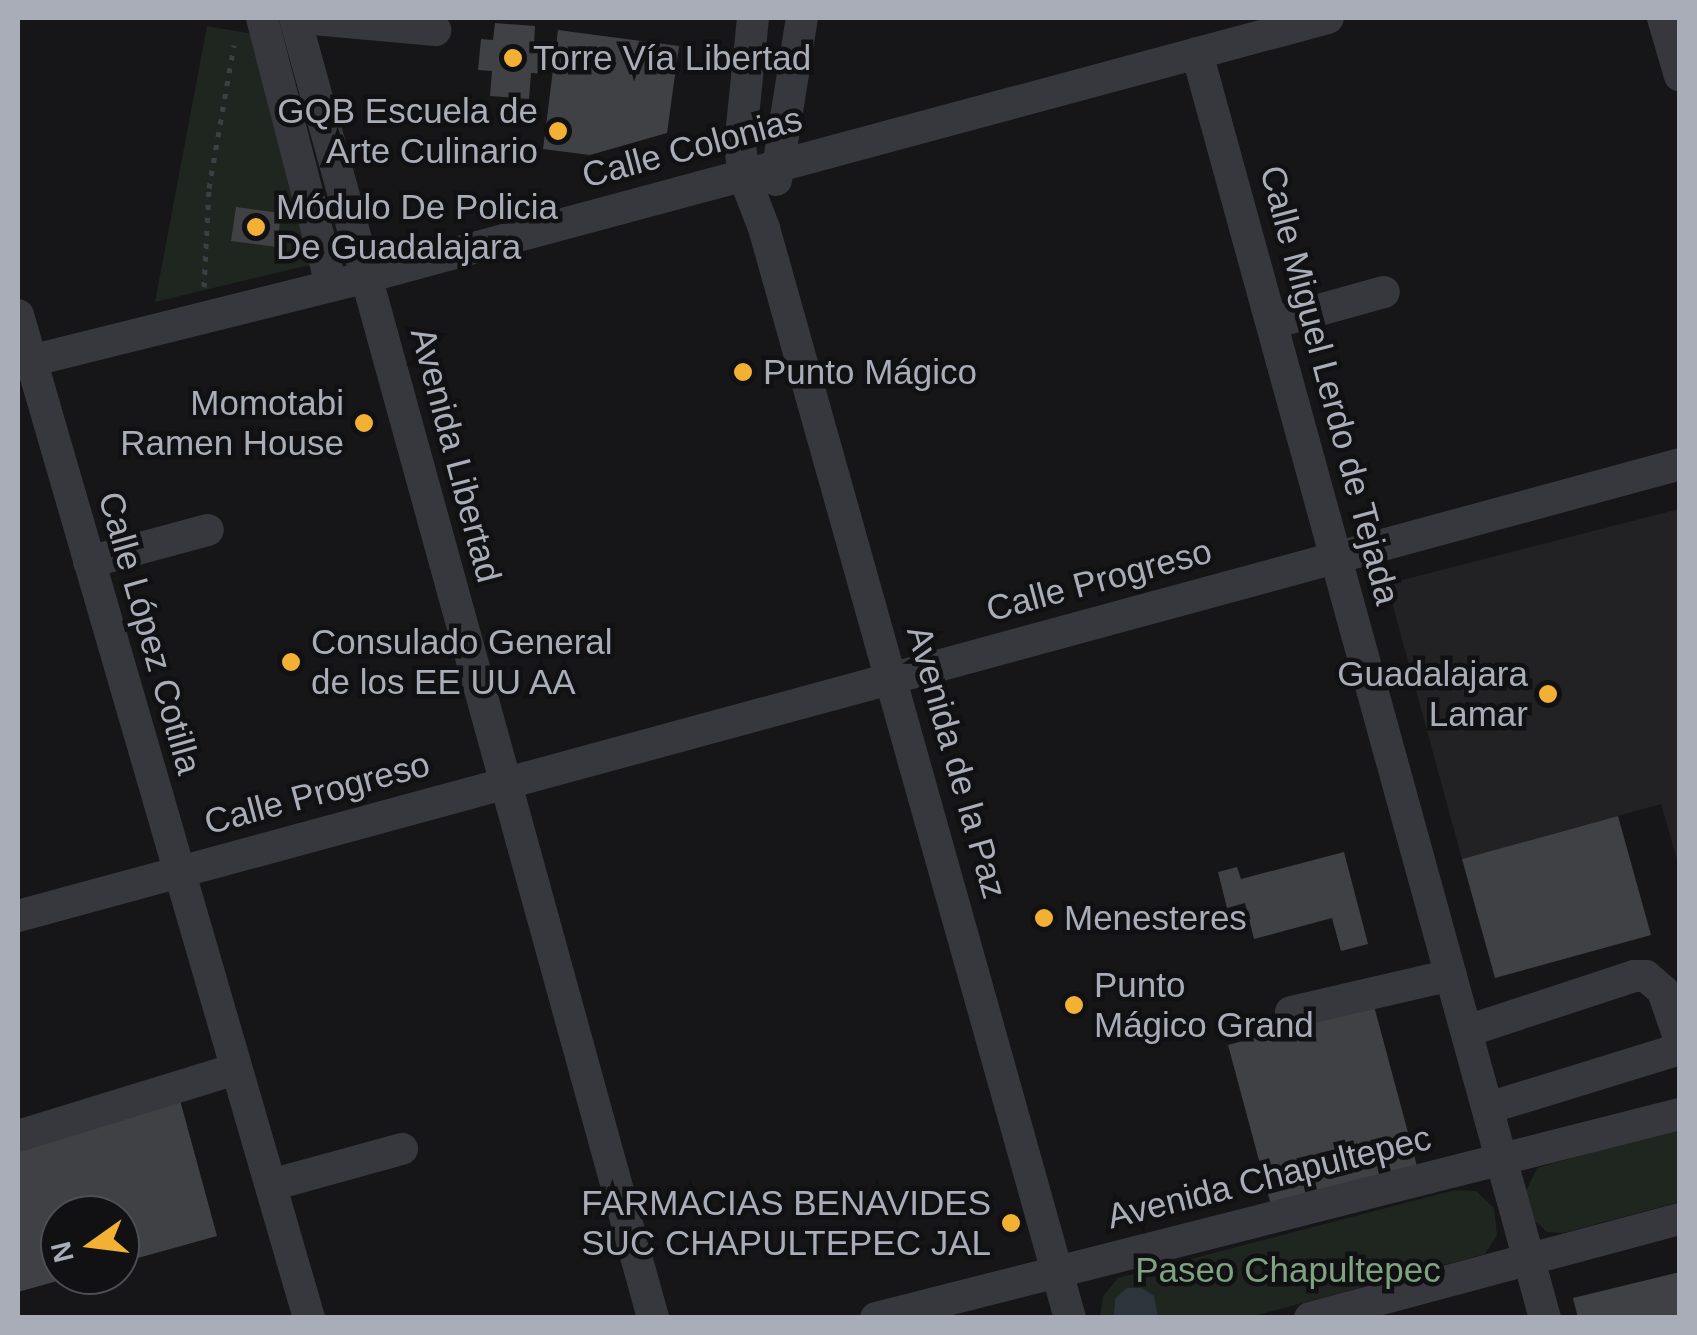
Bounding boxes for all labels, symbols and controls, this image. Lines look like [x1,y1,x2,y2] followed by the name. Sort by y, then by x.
[533,37,811,79] place label: Torre Vía Libertad
[502,47,524,69] marker: Torre Vía Libertad
[277,90,538,172] place label: GQB Escuela de Arte Culinario
[578,98,806,196] street label: Calle Colonias
[547,120,569,142] marker: GQB Escuela de Arte Culinario
[1251,161,1409,609] street label: Calle Miguel Lerdo de Tejada
[276,186,558,268] place label: Módulo De Policia De Guadalajara
[245,216,267,238] marker: Módulo De Policia De Guadalajara
[402,323,510,587] street label: Avenida Libertad
[763,351,977,393] place label: Punto Mágico
[732,361,754,383] marker: Punto Mágico
[120,382,344,464] place label: Momotabi Ramen House
[353,412,375,434] marker: Momotabi Ramen House
[90,487,210,779] street label: Calle López Cotilla
[982,530,1216,630] street label: Calle Progreso
[311,621,613,703] place label: Consulado General de los EE UU AA
[898,621,1016,903] street label: Avenida de la Paz
[280,651,302,673] marker: Consulado General de los EE UU AA
[1337,653,1528,735] place label: Guadalajara Lamar
[1537,683,1559,705] marker: Guadalajara Lamar
[200,743,434,843] street label: Calle Progreso
[1064,897,1247,939] place label: Menesteres
[1033,907,1055,929] marker: Menesteres
[1094,964,1314,1046] place label: Punto Mágico Grand
[1063,994,1085,1016] marker: Punto Mágico Grand
[1103,1116,1435,1238] street label: Avenida Chapultepec
[581,1182,991,1264] place label: FARMACIAS BENAVIDES SUC CHAPULTEPEC JAL
[40,1195,140,1295] north arrow
[1000,1212,1022,1234] marker: FARMACIAS BENAVIDES SUC CHAPULTEPEC JAL
[45,1238,80,1265] text: N
[1135,1249,1441,1291] park label: Paseo Chapultepec

